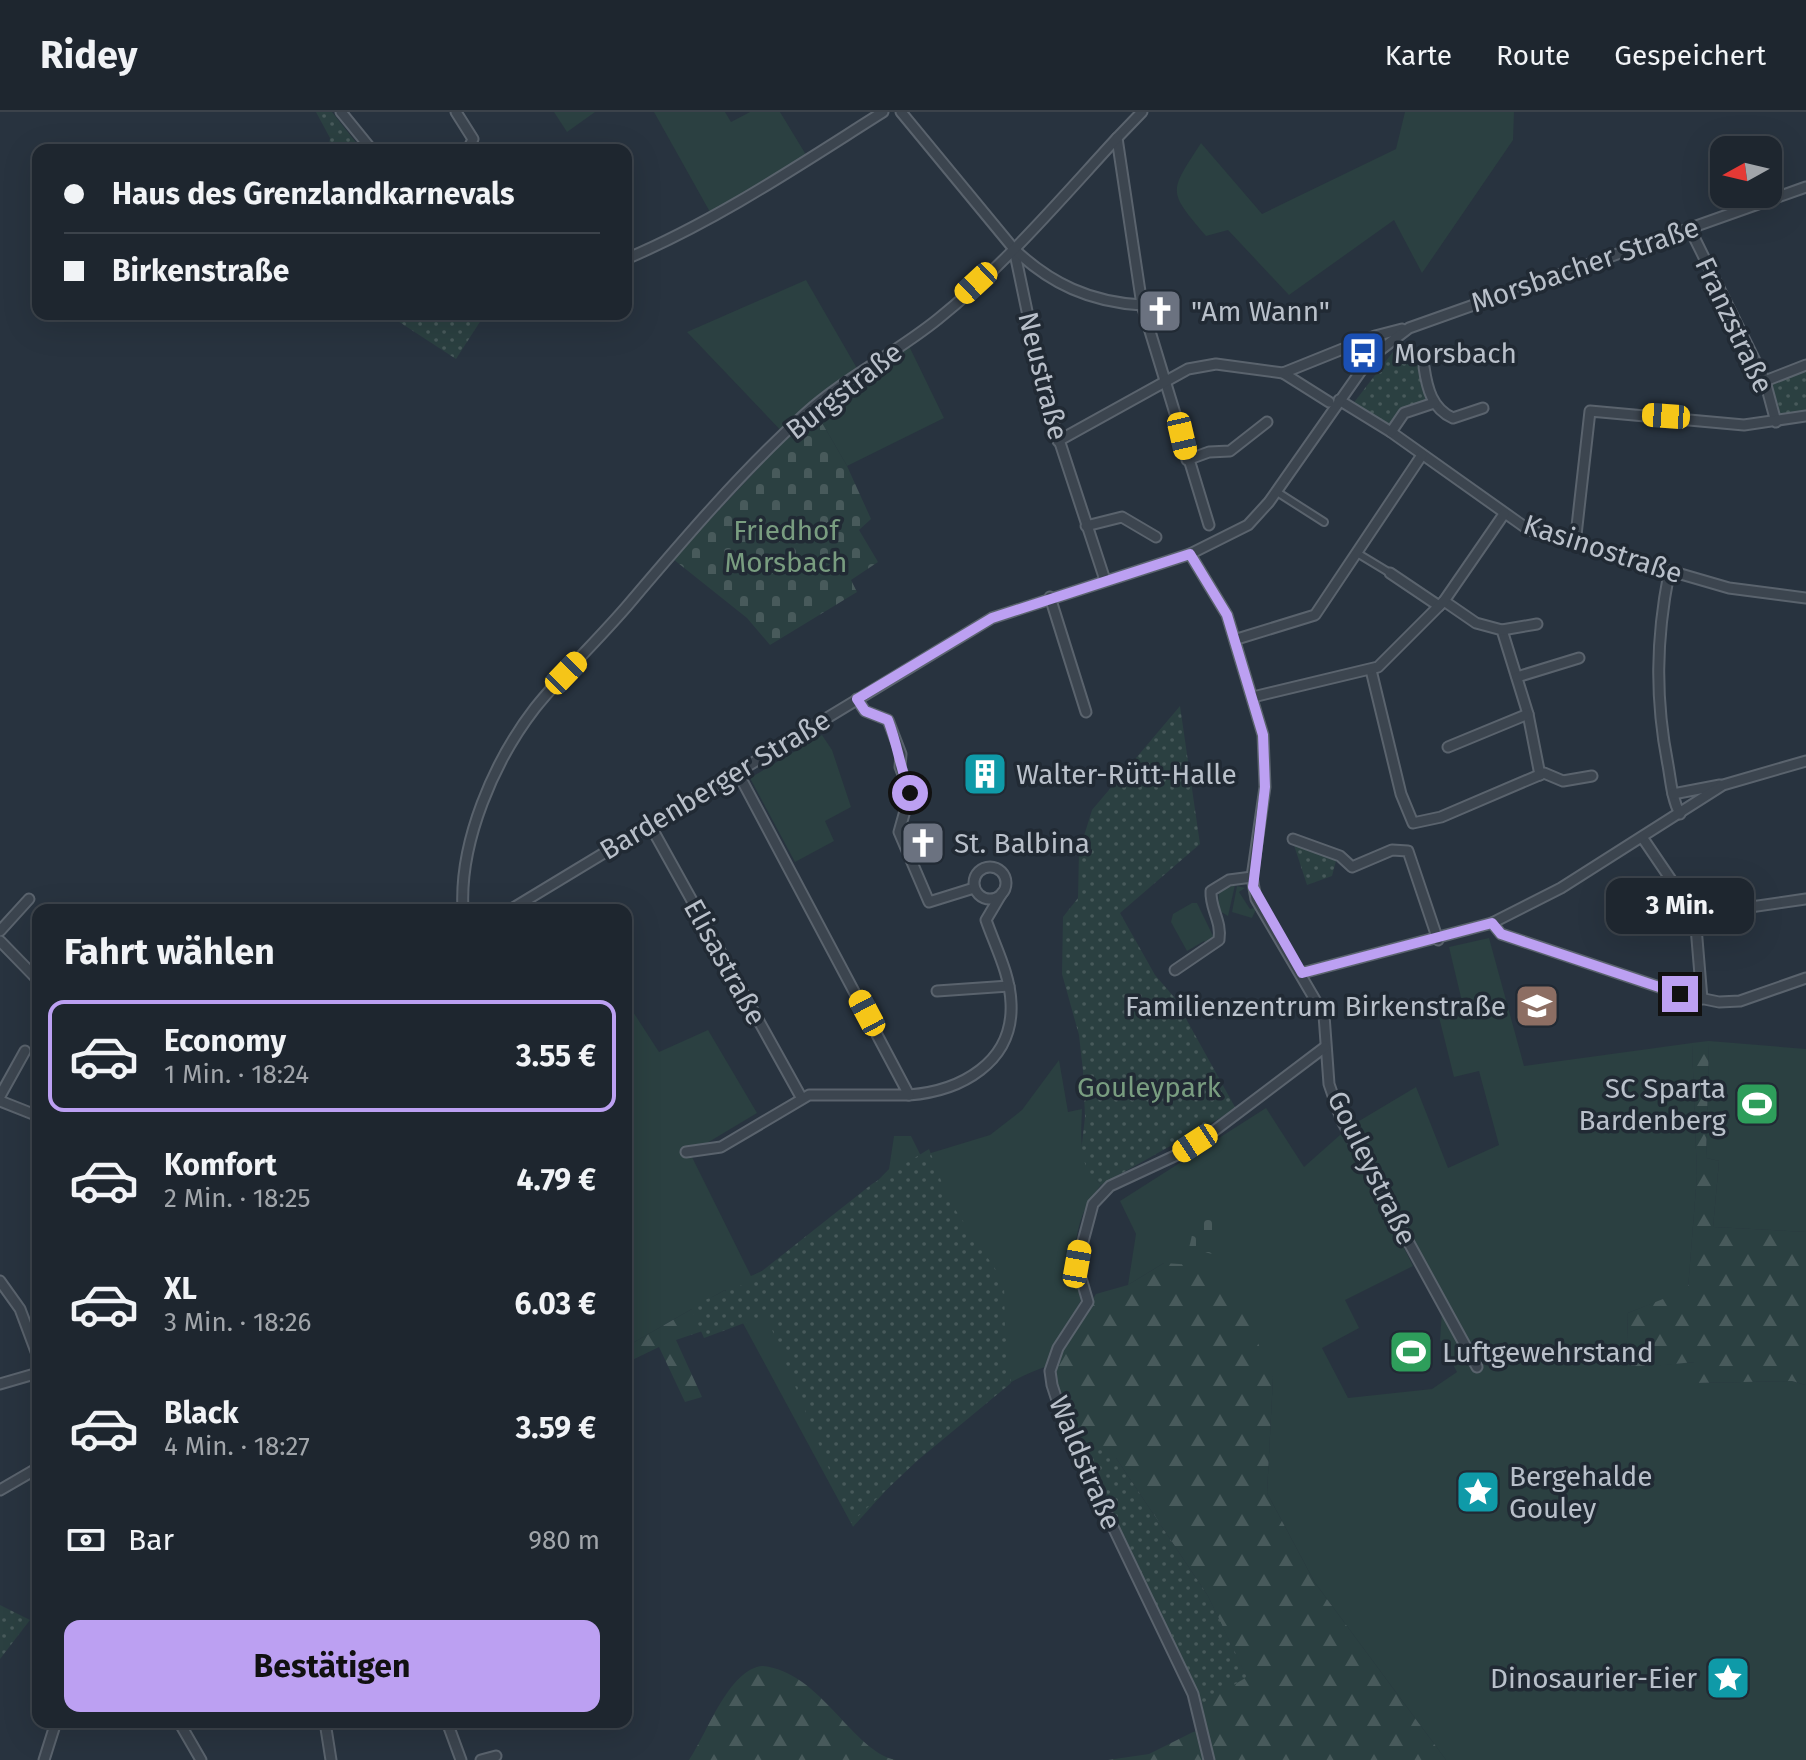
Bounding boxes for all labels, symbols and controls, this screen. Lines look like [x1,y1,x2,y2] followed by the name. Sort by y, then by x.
[40,32,137,78] text: Ridey
[1385,39,1452,72] text: Karte
[1496,39,1570,72] text: Route
[1614,39,1766,72] text: Gespeichert
[1710,136,1782,208] north arrow
[1710,136,1782,208] map controls
[112,176,514,212] text: Haus des Grenzlandkarnevals
[1467,211,1703,319] street label: Morsbacher Straße
[1688,252,1780,398] street label: Franzstraße
[112,253,289,289] text: Birkenstraße
[950,258,1002,308] car
[1136,287,1184,335] church icon: "Am Wann"
[1191,295,1330,328] place label: "Am Wann"
[1011,309,1075,443] street label: Neustraße
[1339,329,1387,377] bus stop icon: Morsbach
[779,335,909,447] street label: Burgstraße
[1394,337,1517,370] place label: Morsbach
[1641,402,1691,430] car
[1165,410,1199,462] car
[1519,508,1687,590] street label: Kasinostraße
[725,514,847,579] park label: Friedhof Morsbach
[541,647,591,699] car
[594,703,836,867] street label: Bardenberger Straße
[961,750,1009,798] building icon: Walter-Rütt-Halle
[1016,758,1237,791] place label: Walter-Rütt-Halle
[892,775,928,811] route start
[899,819,947,867] church icon: St. Balbina
[954,827,1090,860] place label: St. Balbina
[1606,878,1754,934] callout: 3 Min.
[1646,890,1714,921] text: 3 Min.
[677,893,773,1031] street label: Elisastraße
[64,930,275,974] text: Fahrt wählen
[1662,976,1698,1012] route end
[1513,982,1561,1030] school or university icon: Familienzentrum Birkenstraße
[845,986,889,1040] car
[1125,990,1506,1023] place label: Familienzentrum Birkenstraße
[68,1020,140,1092] icon: car
[164,1023,286,1059] text: Economy
[516,1038,596,1074] text: 3.55 €
[164,1059,309,1090] text: 1 Min. · 18:24
[1077,1071,1222,1104] park label: Gouleypark
[1579,1072,1726,1137] place label: SC Sparta Bardenberg
[1733,1080,1781,1128] sports icon: SC Sparta Bardenberg
[1321,1086,1423,1250] street label: Gouleystraße
[1168,1120,1222,1166] car
[68,1144,140,1216] icon: car
[164,1147,277,1183] text: Komfort
[517,1162,596,1198] text: 4.79 €
[164,1183,311,1214] text: 2 Min. · 18:25
[1061,1238,1093,1290] car
[68,1268,140,1340] icon: car
[164,1271,197,1307] text: XL
[515,1286,596,1322] text: 6.03 €
[164,1307,311,1338] text: 3 Min. · 18:26
[1387,1328,1435,1376] sports icon: Luftgewehrstand
[1442,1336,1654,1369] place label: Luftgewehrstand
[1042,1391,1128,1535] street label: Waldstraße
[68,1392,140,1464] icon: car
[164,1395,239,1431] text: Black
[516,1410,596,1446] text: 3.59 €
[164,1431,310,1462] text: 4 Min. · 18:27
[1509,1460,1652,1525] place label: Bergehalde Gouley
[1454,1468,1502,1516] place icon: Bergehalde Gouley
[64,1518,108,1562] icon: cash
[128,1522,174,1558] text: Bar
[528,1525,600,1556] text: 980 m
[64,1620,600,1712] button: Bestätigen
[1704,1654,1752,1702] place icon: Dinosaurier-Eier
[1490,1662,1697,1695] place label: Dinosaurier-Eier

